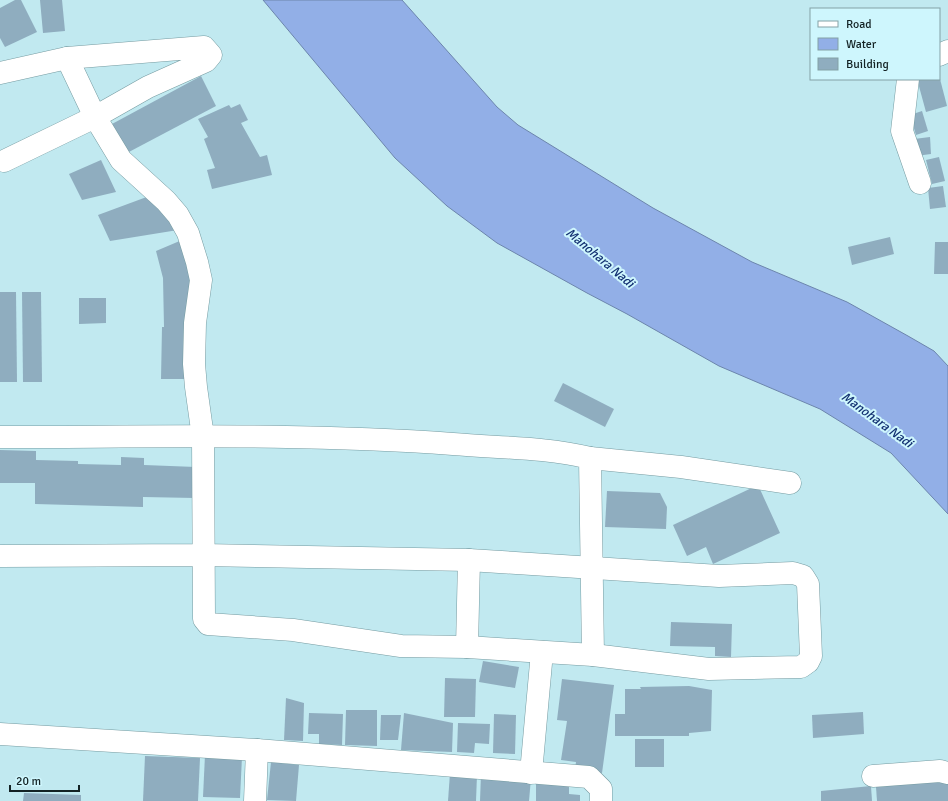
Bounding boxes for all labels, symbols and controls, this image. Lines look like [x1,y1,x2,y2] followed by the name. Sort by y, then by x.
[810,8,940,80] legend
[846,17,872,32] text: Road
[846,37,877,52] text: Water
[846,57,889,72] text: Building
[562,225,639,292] water label: Manohara Nadi
[838,389,917,452] water label: Manohara Nadi
[10,767,79,793] scale bar
[16,774,41,789] text: 20 m

